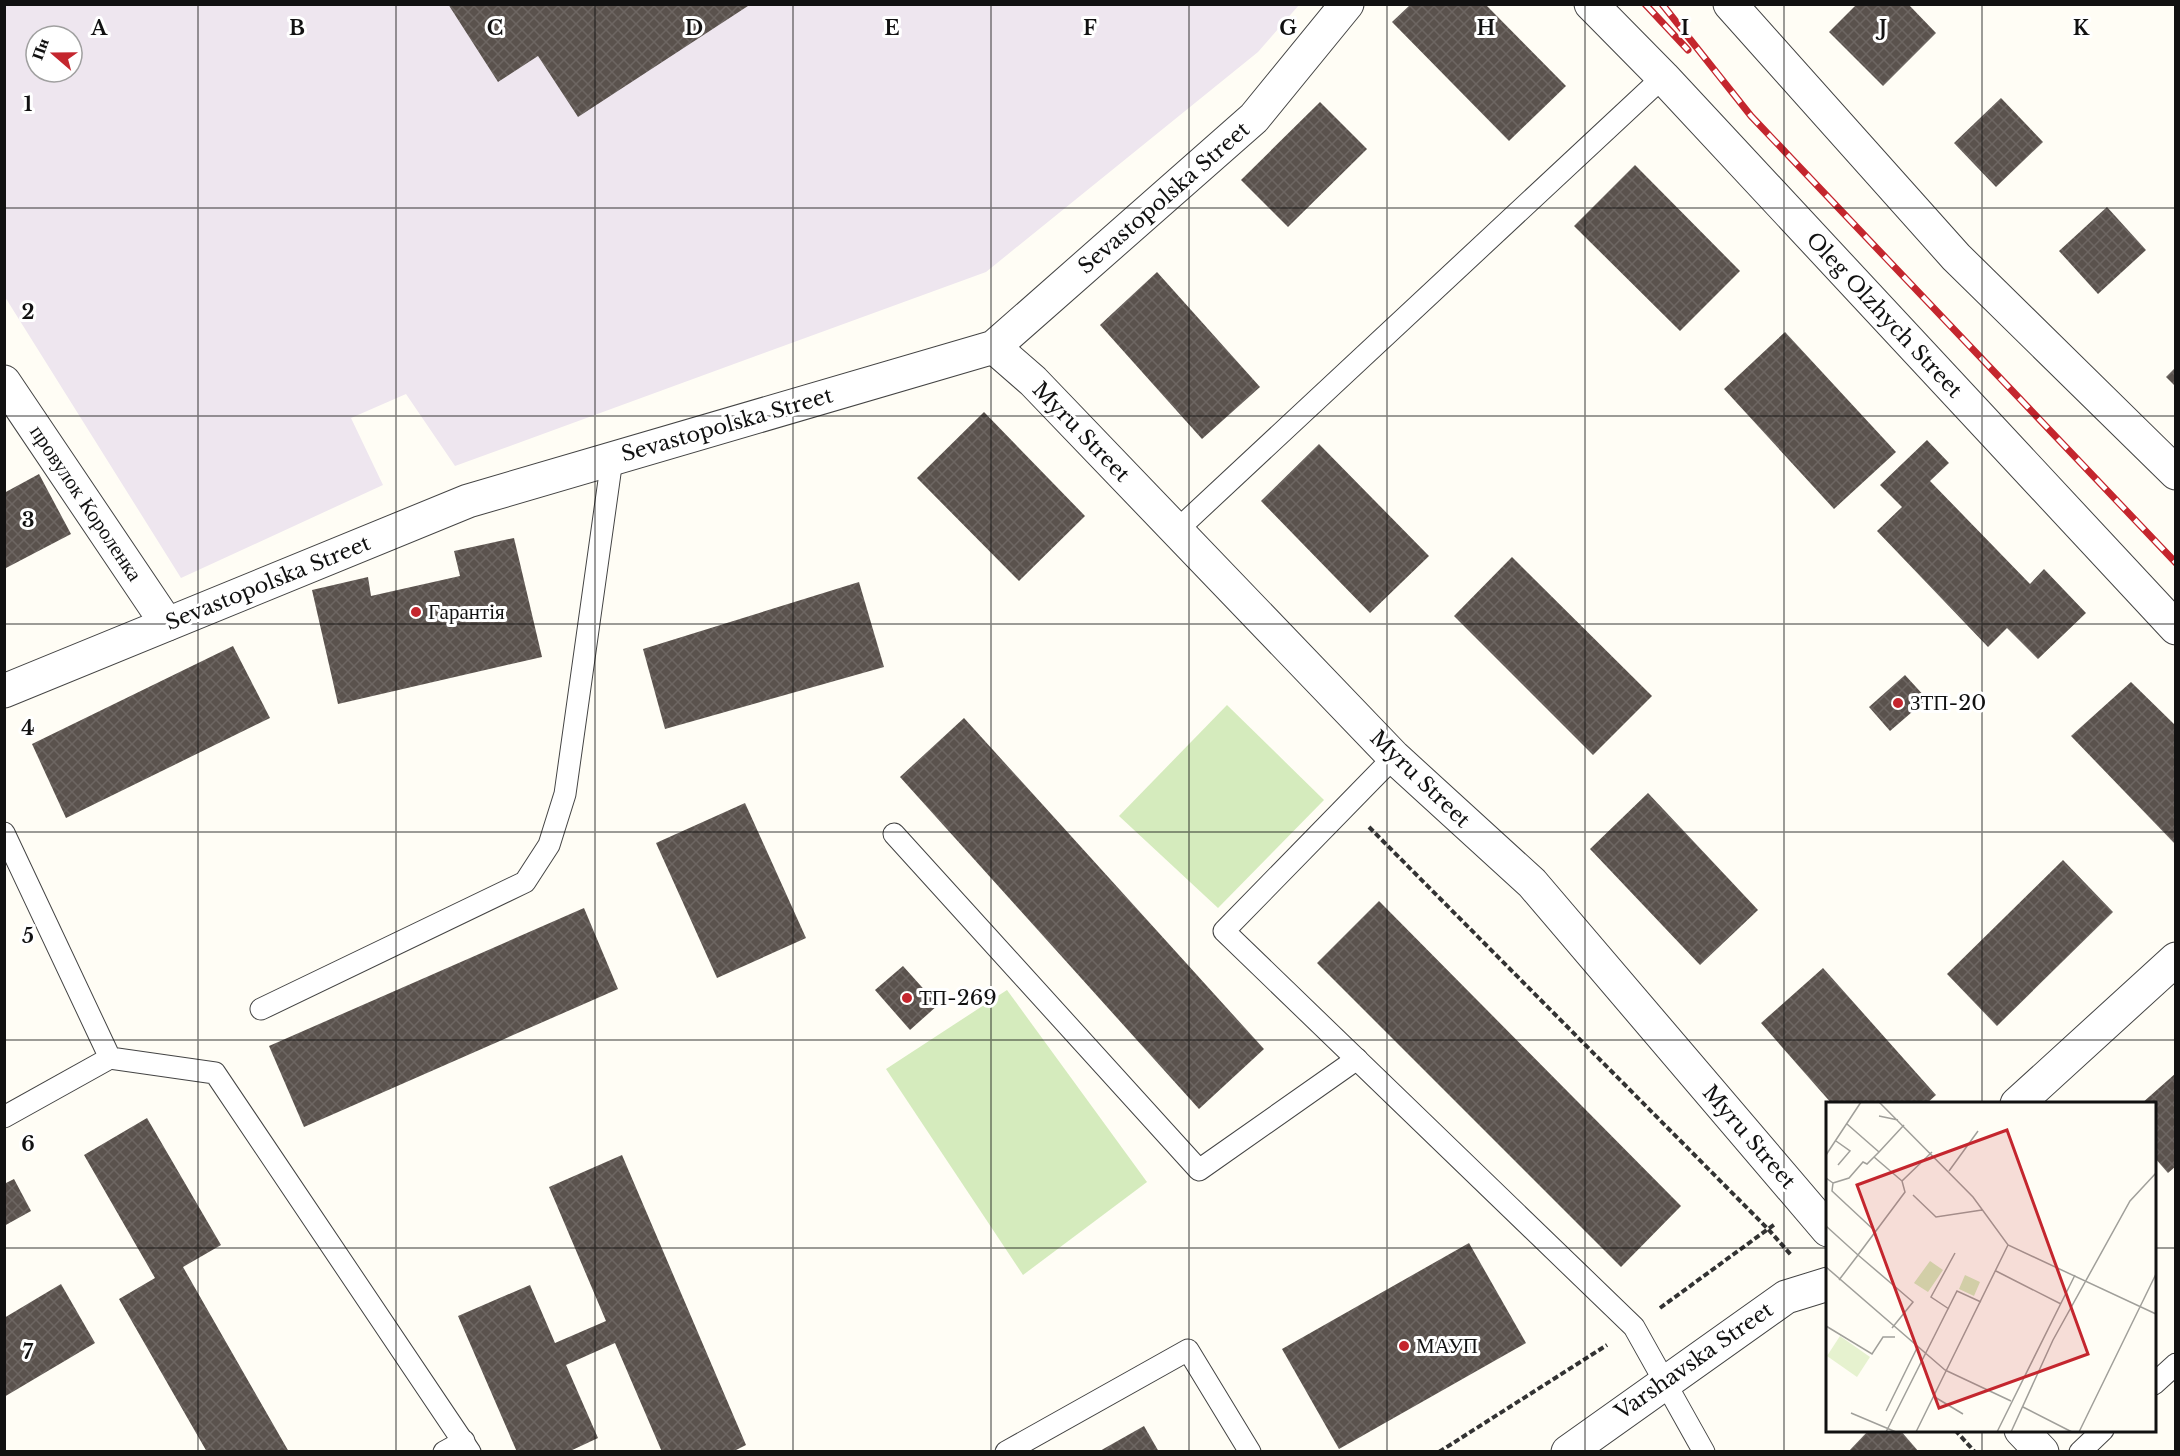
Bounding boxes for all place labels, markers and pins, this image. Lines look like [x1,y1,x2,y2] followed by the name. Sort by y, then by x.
[428,599,505,625] place label: Гарантія
[409,605,423,619] marker: Гарантія
[1910,690,1986,716] place label: ЗТП-20
[1891,696,1905,710] marker: ЗТП-20
[919,985,997,1011] place label: ТП-269
[900,991,914,1005] marker: ТП-269
[1416,1333,1478,1359] place label: МАУП
[1397,1339,1411,1353] marker: МАУП

